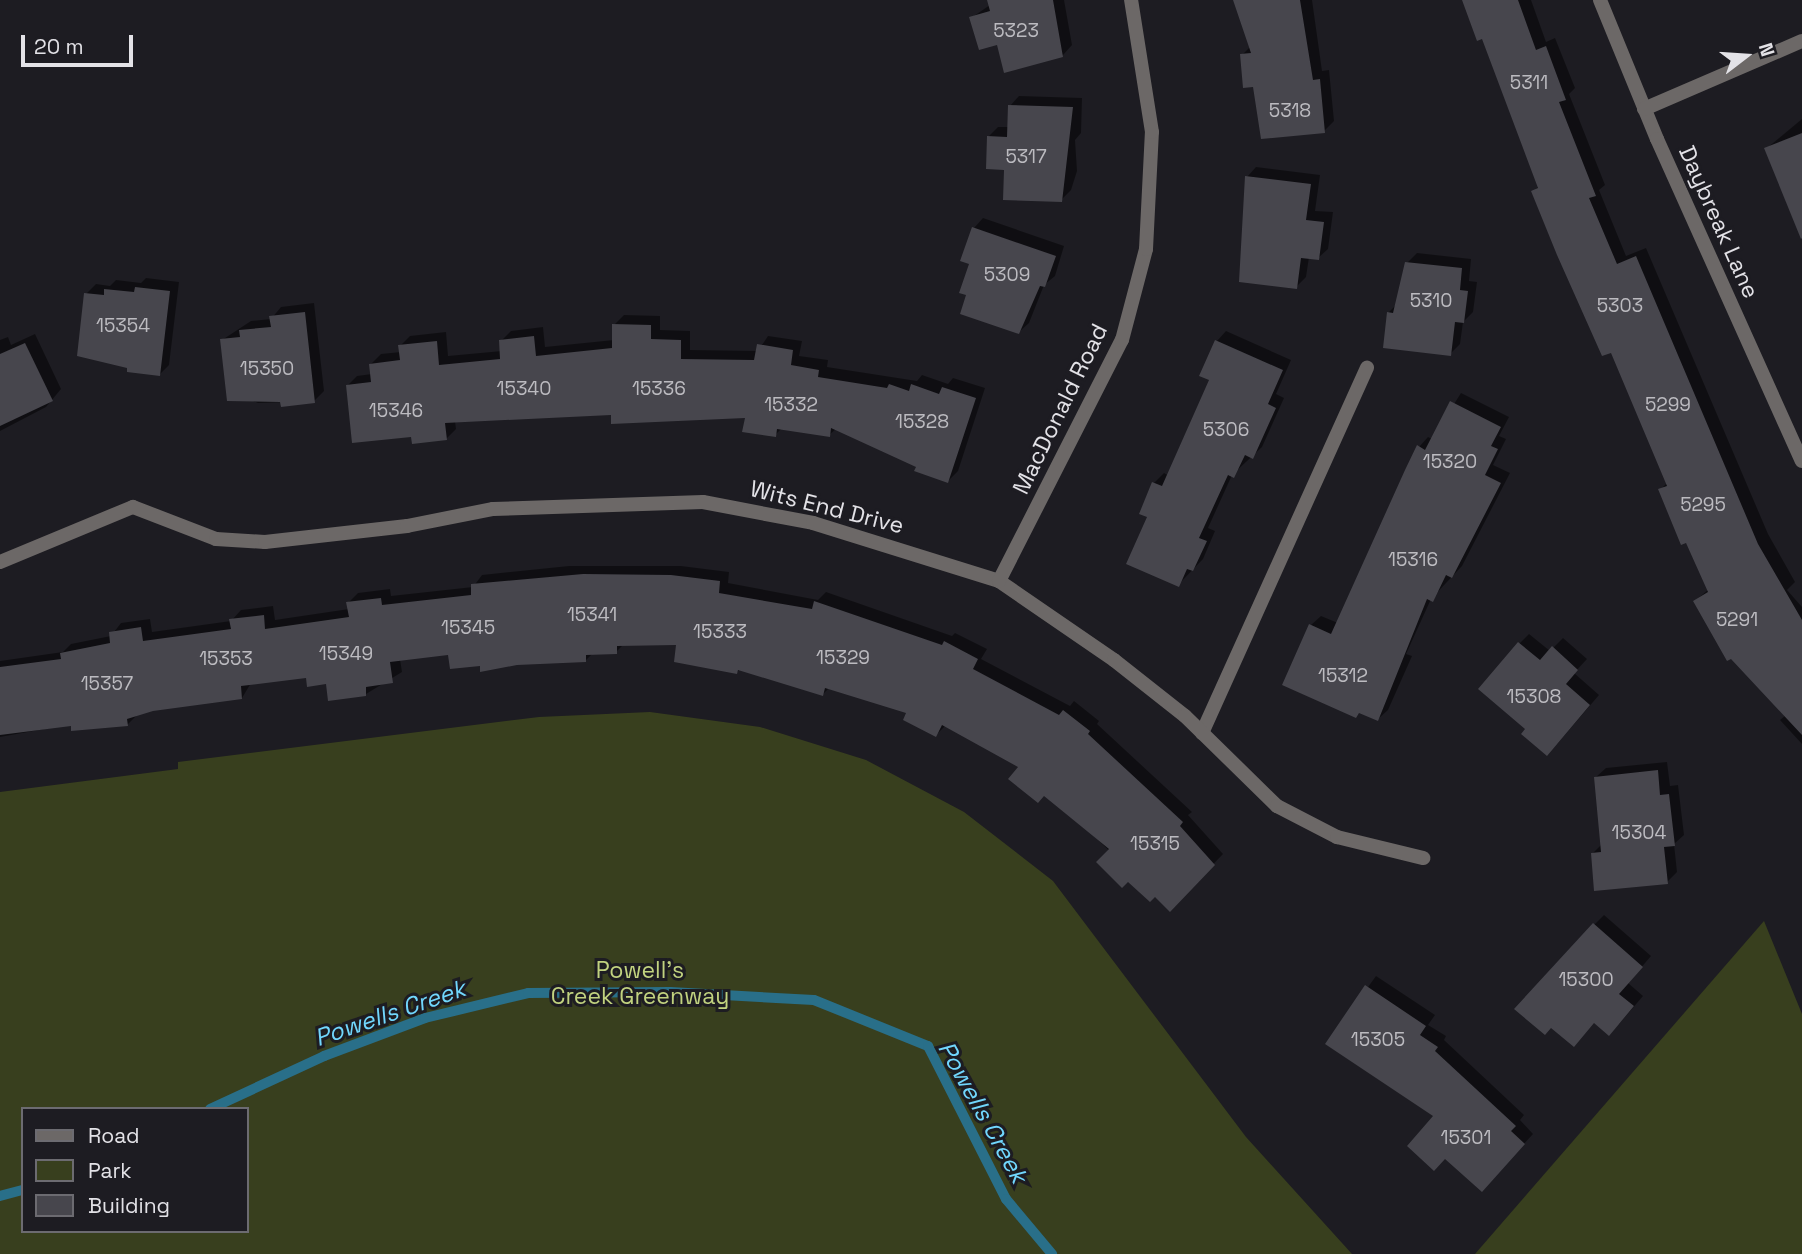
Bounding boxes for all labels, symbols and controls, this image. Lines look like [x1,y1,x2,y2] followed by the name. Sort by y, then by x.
[993,20,1039,42] house number: 5323
[24,21,136,65] scale bar
[1711,21,1781,91] north arrow
[34,33,84,60] text: 20 m
[1753,40,1780,59] text: N
[1510,72,1548,94] house number: 5311
[1269,100,1311,122] house number: 5318
[1673,141,1765,303] street label: Daybreak Lane
[1005,146,1047,168] house number: 5317
[984,264,1030,286] house number: 5309
[1410,290,1452,312] house number: 5310
[1597,295,1643,317] house number: 5303
[96,315,150,337] house number: 15354
[1007,319,1113,499] street label: MacDonald Road
[240,358,294,380] house number: 15350
[497,378,551,400] house number: 15340
[632,378,686,400] house number: 15336
[764,394,818,416] house number: 15332
[1645,394,1691,416] house number: 5299
[369,400,423,422] house number: 15346
[895,411,949,433] house number: 15328
[1203,419,1249,441] house number: 5306
[1423,451,1477,473] house number: 15320
[747,475,907,539] street label: Wits End Drive
[1680,494,1726,516] house number: 5295
[1388,549,1438,571] house number: 15316
[567,604,617,626] house number: 15341
[1716,609,1758,631] house number: 5291
[441,617,495,639] house number: 15345
[693,621,747,643] house number: 15333
[319,643,373,665] house number: 15349
[816,647,870,669] house number: 15329
[199,648,253,670] house number: 15353
[1318,665,1368,687] house number: 15312
[81,673,133,695] house number: 15357
[1507,686,1561,708] house number: 15308
[1612,822,1666,844] house number: 15304
[1130,833,1180,855] house number: 15315
[551,956,729,1010] park label: Powell's Creek Greenway
[1558,969,1614,991] house number: 15300
[311,974,469,1052] water label: Powells Creek
[1351,1029,1405,1051] house number: 15305
[932,1036,1034,1188] water label: Powells Creek
[21,1107,248,1233] legend
[88,1122,140,1149] text: Road
[1441,1127,1491,1149] house number: 15301
[88,1157,132,1184] text: Park
[88,1192,170,1219] text: Building

